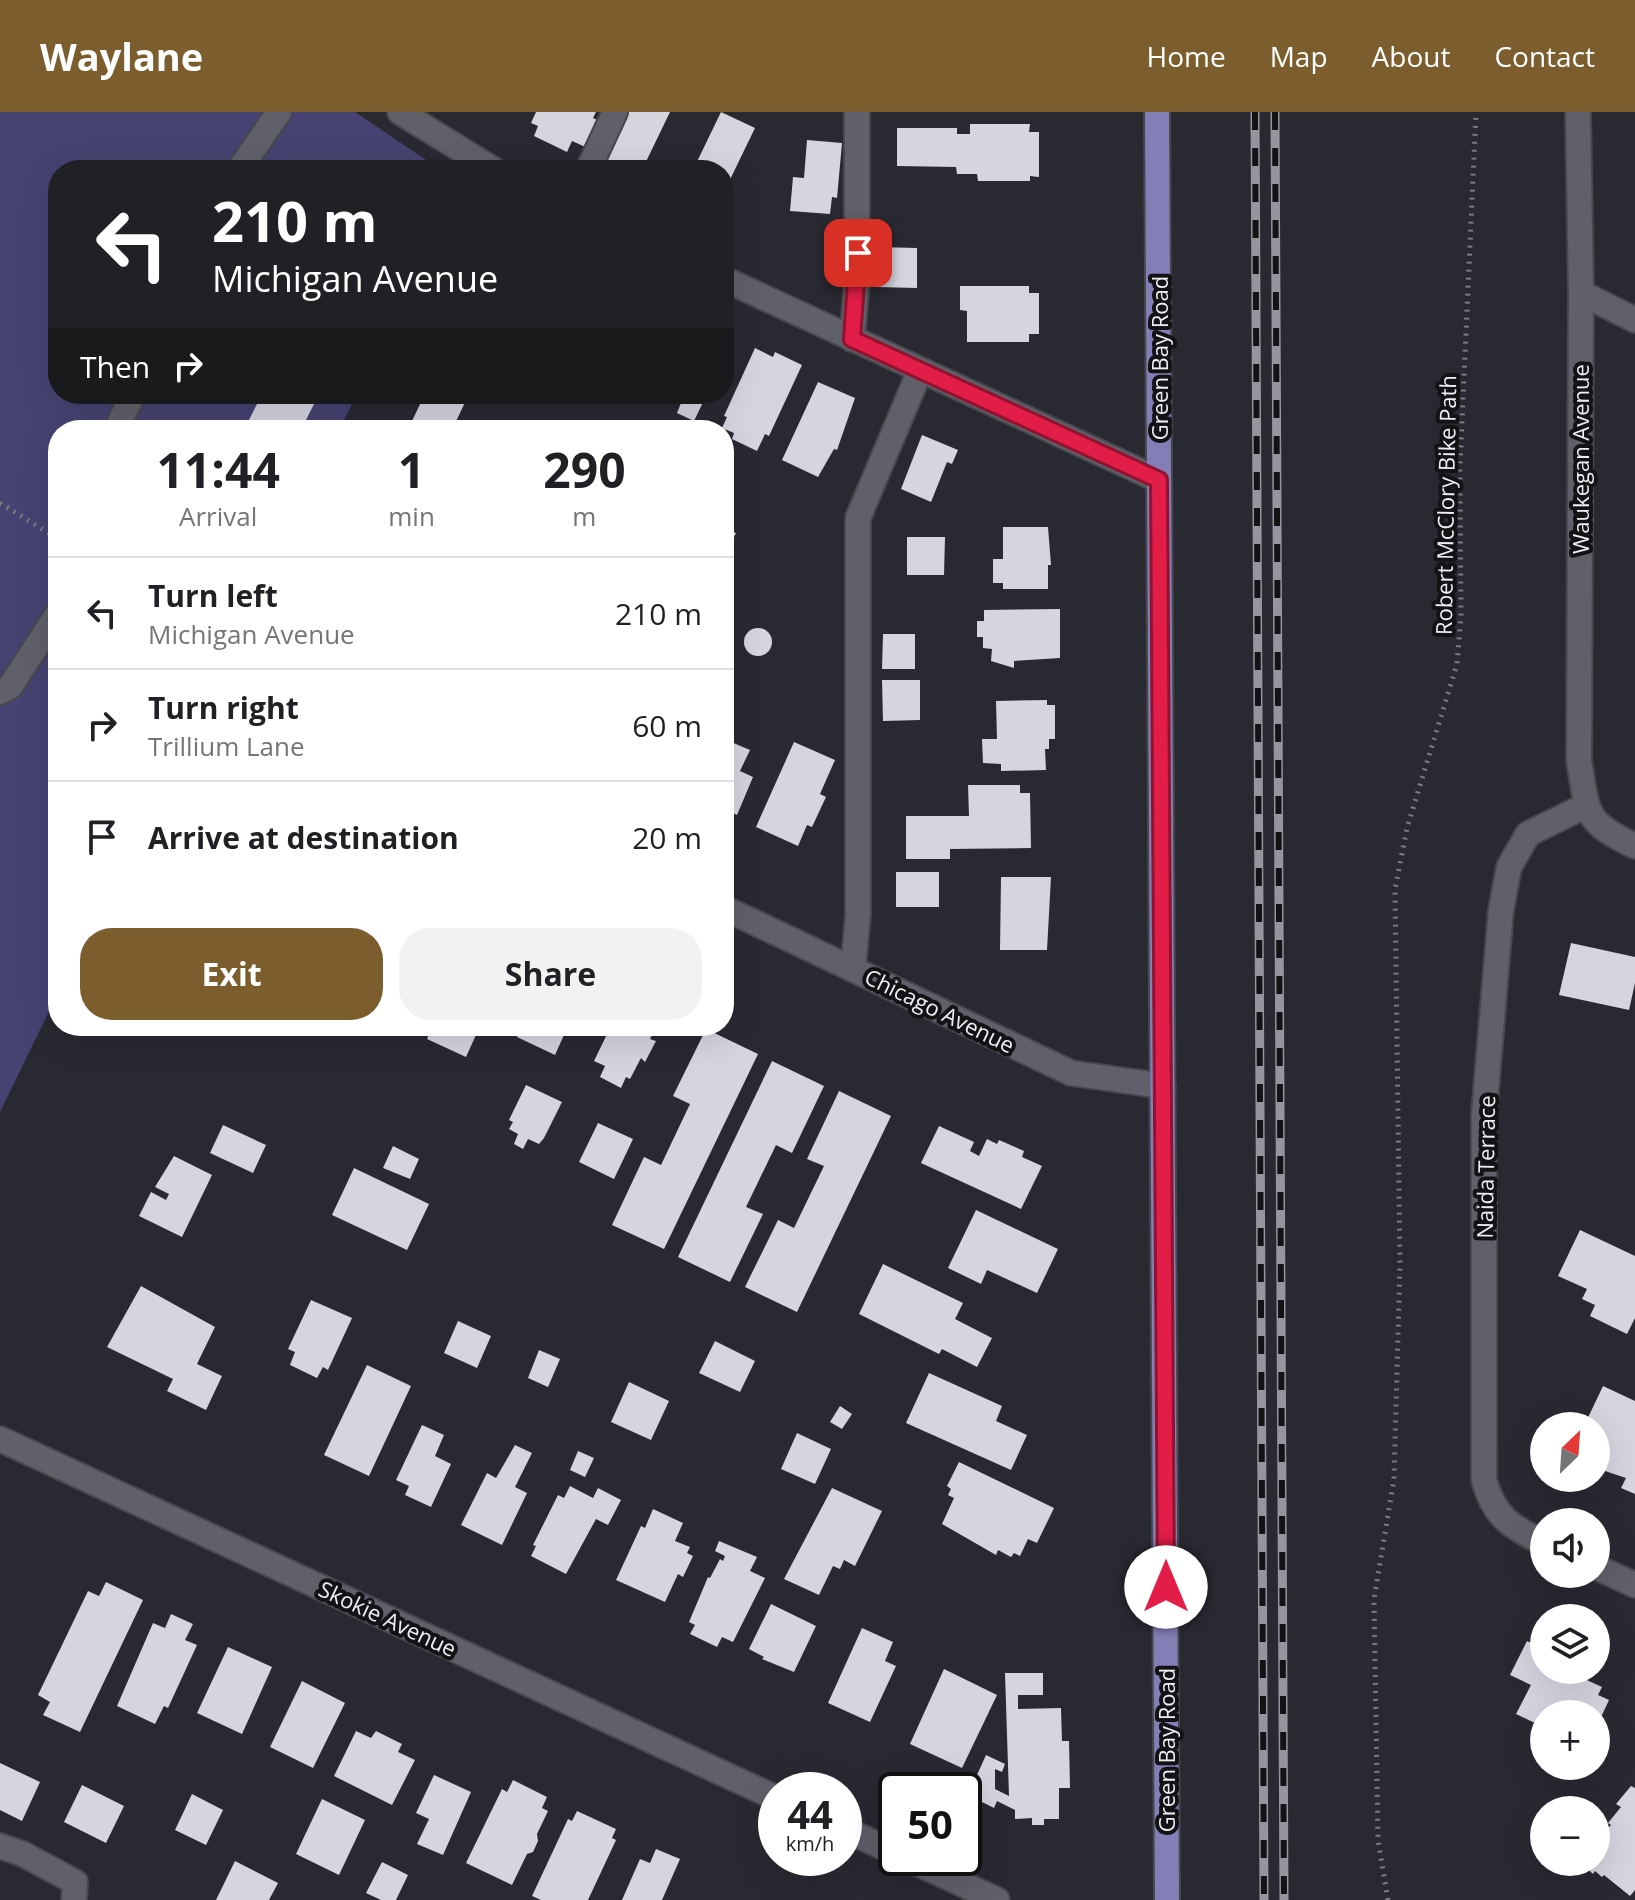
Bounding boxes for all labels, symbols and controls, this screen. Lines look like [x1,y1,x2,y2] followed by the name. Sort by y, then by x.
[40,30,203,82] text: Waylane
[1147,37,1226,75] text: Home
[1270,37,1328,75] text: Map
[1372,37,1450,75] text: About
[1494,37,1595,75] text: Contact
[212,182,378,258] text: 210 m
[80,192,184,296] icon: left
[824,219,892,287] pin
[836,231,880,275] icon: arrive
[212,254,498,303] text: Michigan Avenue
[1144,276,1174,440] street label: Green Bay Road
[166,344,210,388] icon: right
[80,346,150,387] text: Then
[1565,364,1595,554] street label: Waukegan Avenue
[1428,375,1462,635] street label: Robert McClory Bike Path
[156,437,280,502] text: 11:44
[398,437,425,502] text: 1
[543,437,626,502] text: 290
[179,498,257,534] text: Arrival
[388,498,435,534] text: min
[572,498,596,534] text: m
[148,575,278,616] text: Turn left
[80,591,124,635] icon: left
[615,593,702,634] text: 210 m
[148,616,355,652] text: Michigan Avenue
[148,687,299,728] text: Turn right
[80,703,124,747] icon: right
[632,705,702,746] text: 60 m
[148,728,305,764] text: Trillium Lane
[80,815,124,859] icon: arrive
[148,817,459,858] text: Arrive at destination
[632,817,702,858] text: 20 m
[80,928,383,1020] button: Exit
[399,928,702,1020] button: Share
[860,961,1020,1059] street label: Chicago Avenue
[1469,1095,1501,1239] street label: Naida Terrace
[1530,1412,1610,1492] north arrow
[1530,1412,1610,1876] map controls
[1530,1508,1610,1588] button: sound
[1124,1545,1208,1629] position arrow
[314,1573,462,1663] street label: Skokie Avenue
[1530,1604,1610,1684] button: layers
[1151,1668,1181,1832] street label: Green Bay Road
[1530,1700,1610,1780] button: +
[878,1772,982,1876] speed limit sign: 50
[787,1786,833,1841] text: 44
[1530,1796,1610,1876] button: −
[786,1830,834,1857] text: km/h

